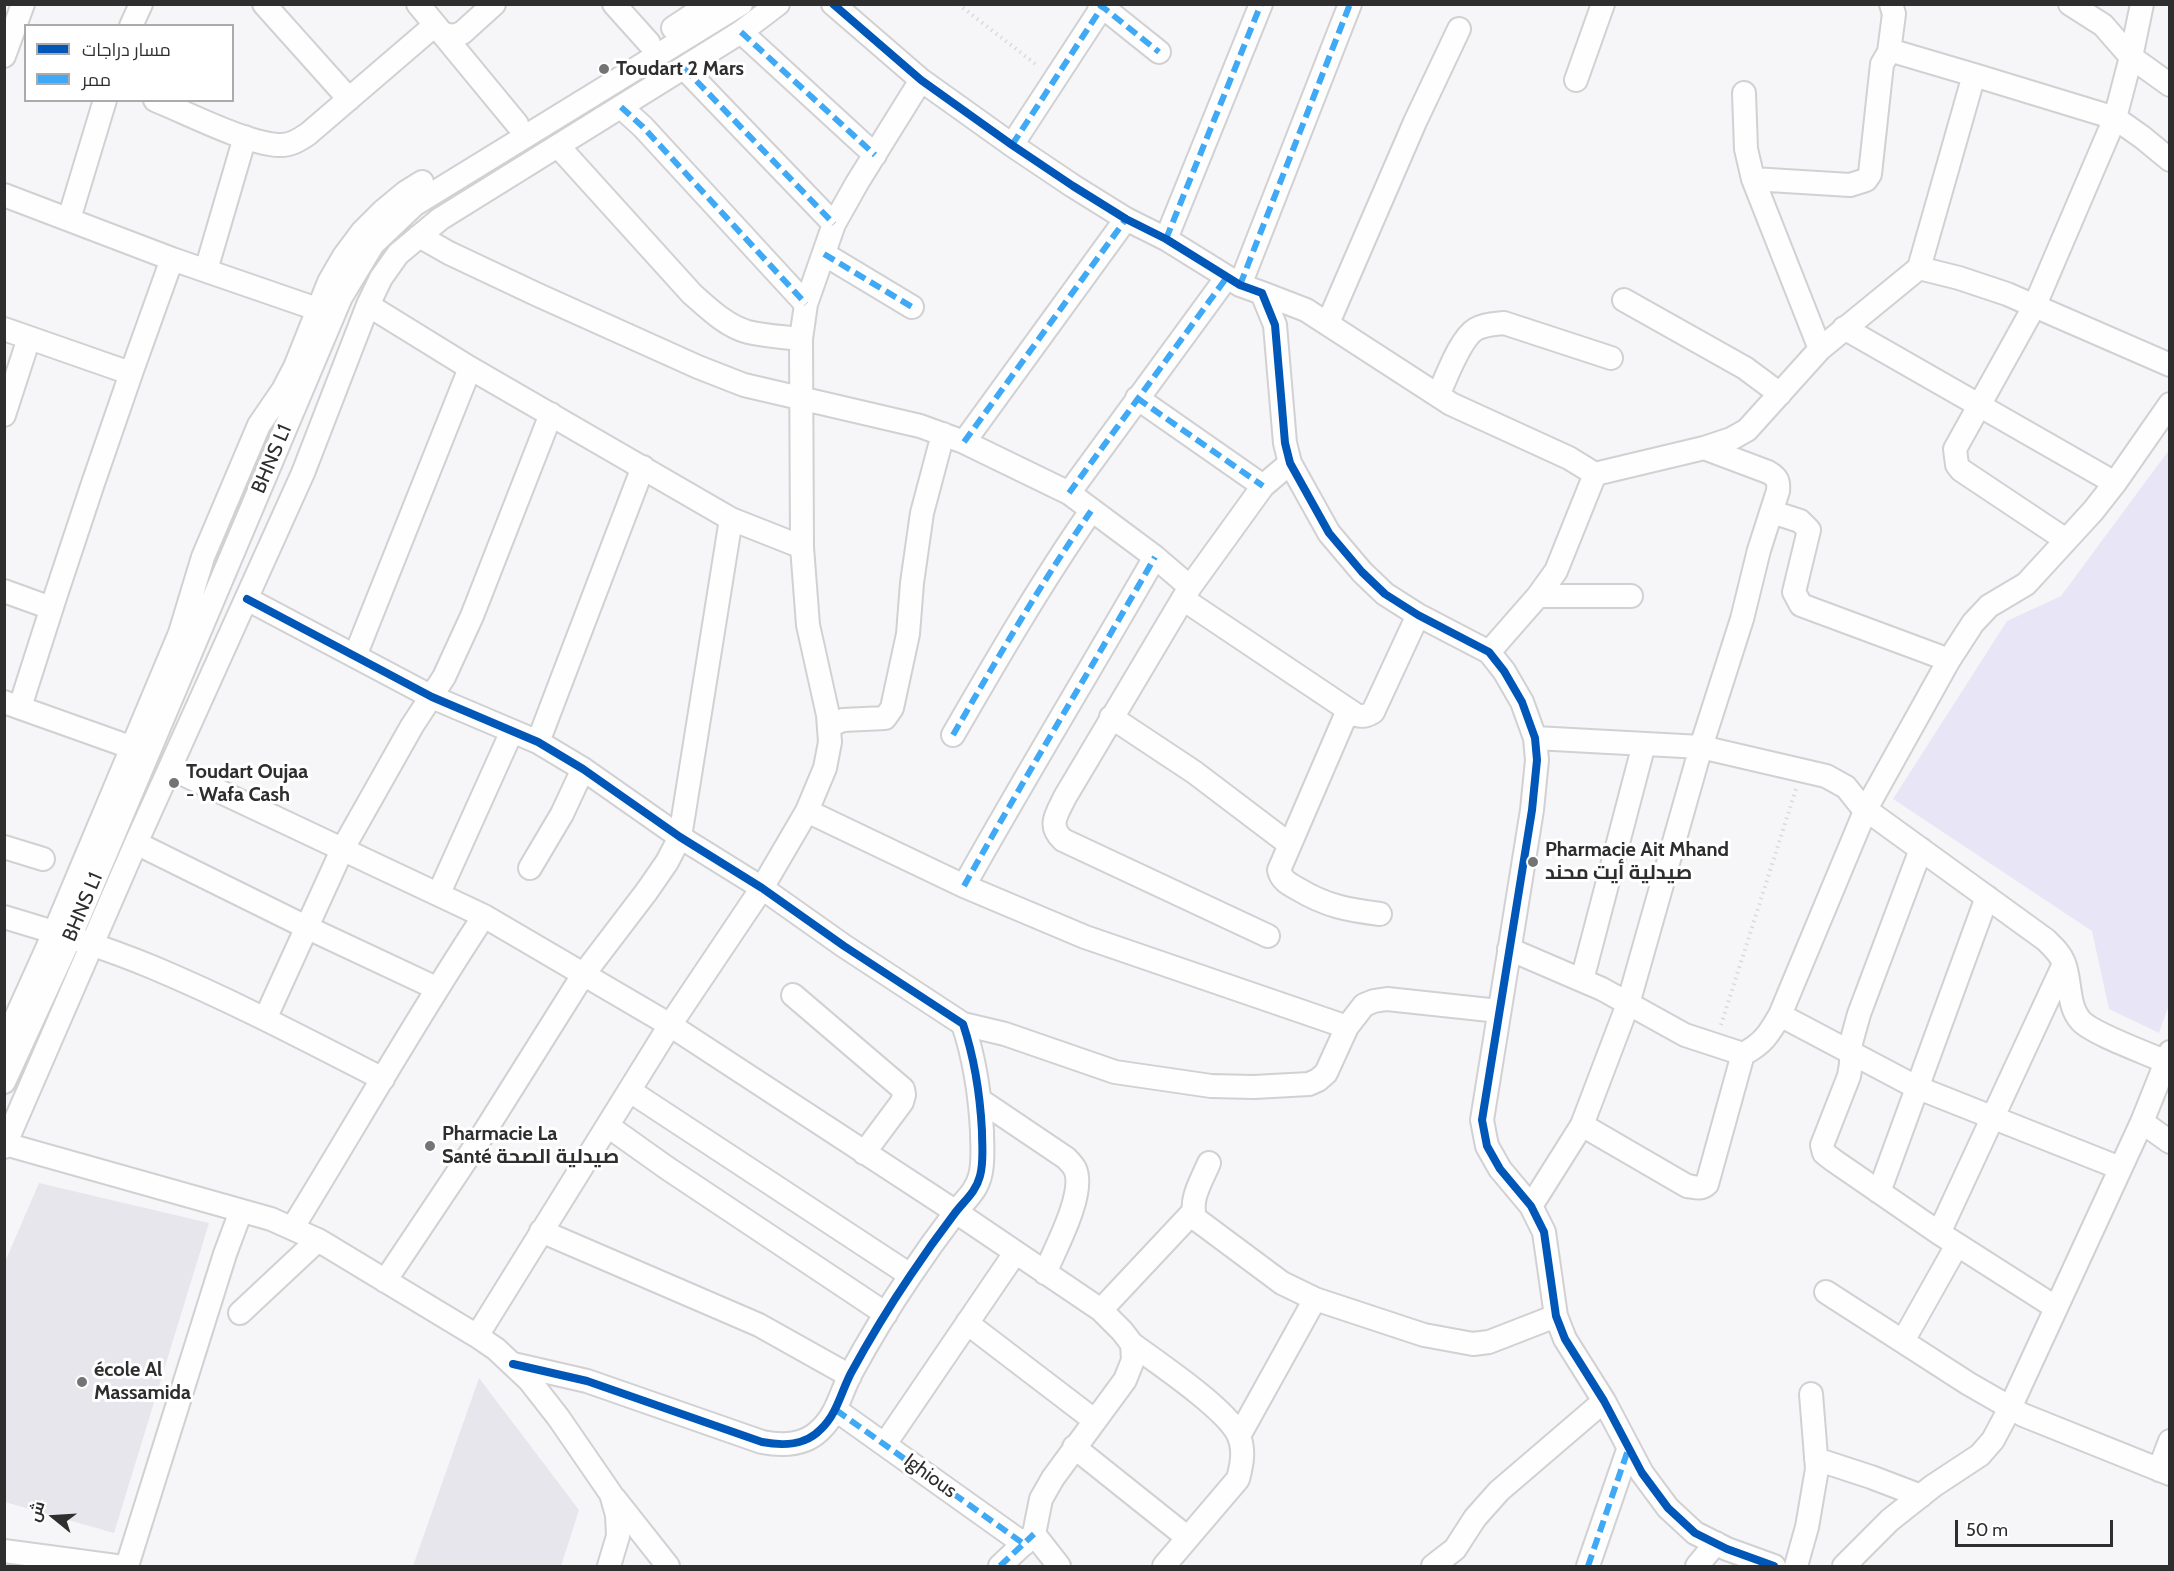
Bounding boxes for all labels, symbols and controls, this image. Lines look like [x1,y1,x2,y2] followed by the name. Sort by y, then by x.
[24,24,234,102] legend
[82,39,171,61] text: مسار دراجات
[616,57,744,81] place label: Toudart 2 Mars
[597,62,611,76] marker: Toudart 2 Mars
[82,69,111,91] text: ممر
[247,421,297,497] street label: BHNS L1
[186,760,308,807] place label: Toudart Oujaa - Wafa Cash
[167,776,181,790] marker: Toudart Oujaa - Wafa Cash
[1545,838,1729,885] place label: Pharmacie Ait Mhand صيدلية أيت محند
[1526,855,1540,869] marker: Pharmacie Ait Mhand صيدلية أيت محند
[58,869,108,945] street label: BHNS L1
[442,1122,619,1169] place label: Pharmacie La Santé صيدلية الصحة
[423,1139,437,1153] marker: Pharmacie La Santé صيدلية الصحة
[94,1358,191,1405] place label: école Al Massamida
[75,1375,89,1389] marker: école Al Massamida
[899,1449,961,1503] street label: Ighious
[24,1487,84,1547] north arrow
[24,1499,49,1524] text: ش
[1958,1508,2116,1546] scale bar
[1966,1519,2008,1541] text: 50 m

